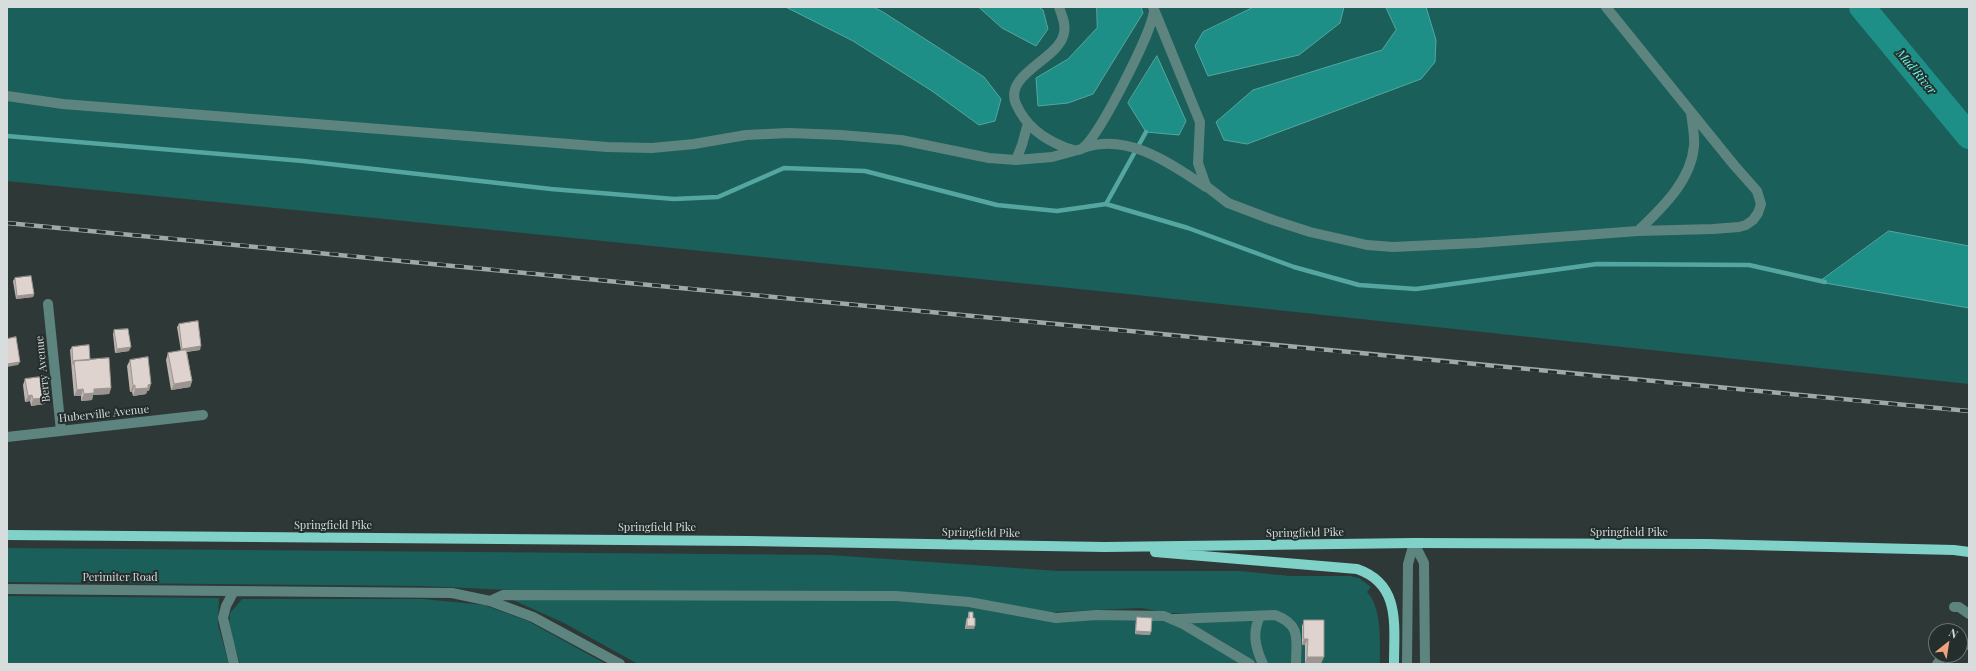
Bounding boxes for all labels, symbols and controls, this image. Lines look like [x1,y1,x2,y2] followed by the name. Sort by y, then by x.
[1893,47,1939,97] water label: Mad River
[33,335,53,403] street label: Berry Avenue
[58,403,150,425] street label: Huberville Avenue
[294,519,372,533] street label: Springfield Pike
[618,521,696,535] street label: Springfield Pike
[942,526,1020,540] street label: Springfield Pike
[1266,526,1344,540] street label: Springfield Pike
[1590,526,1668,540] street label: Springfield Pike
[82,571,158,585] street label: Perimiter Road
[1928,623,1968,663] north arrow
[1947,625,1961,642] text: N

